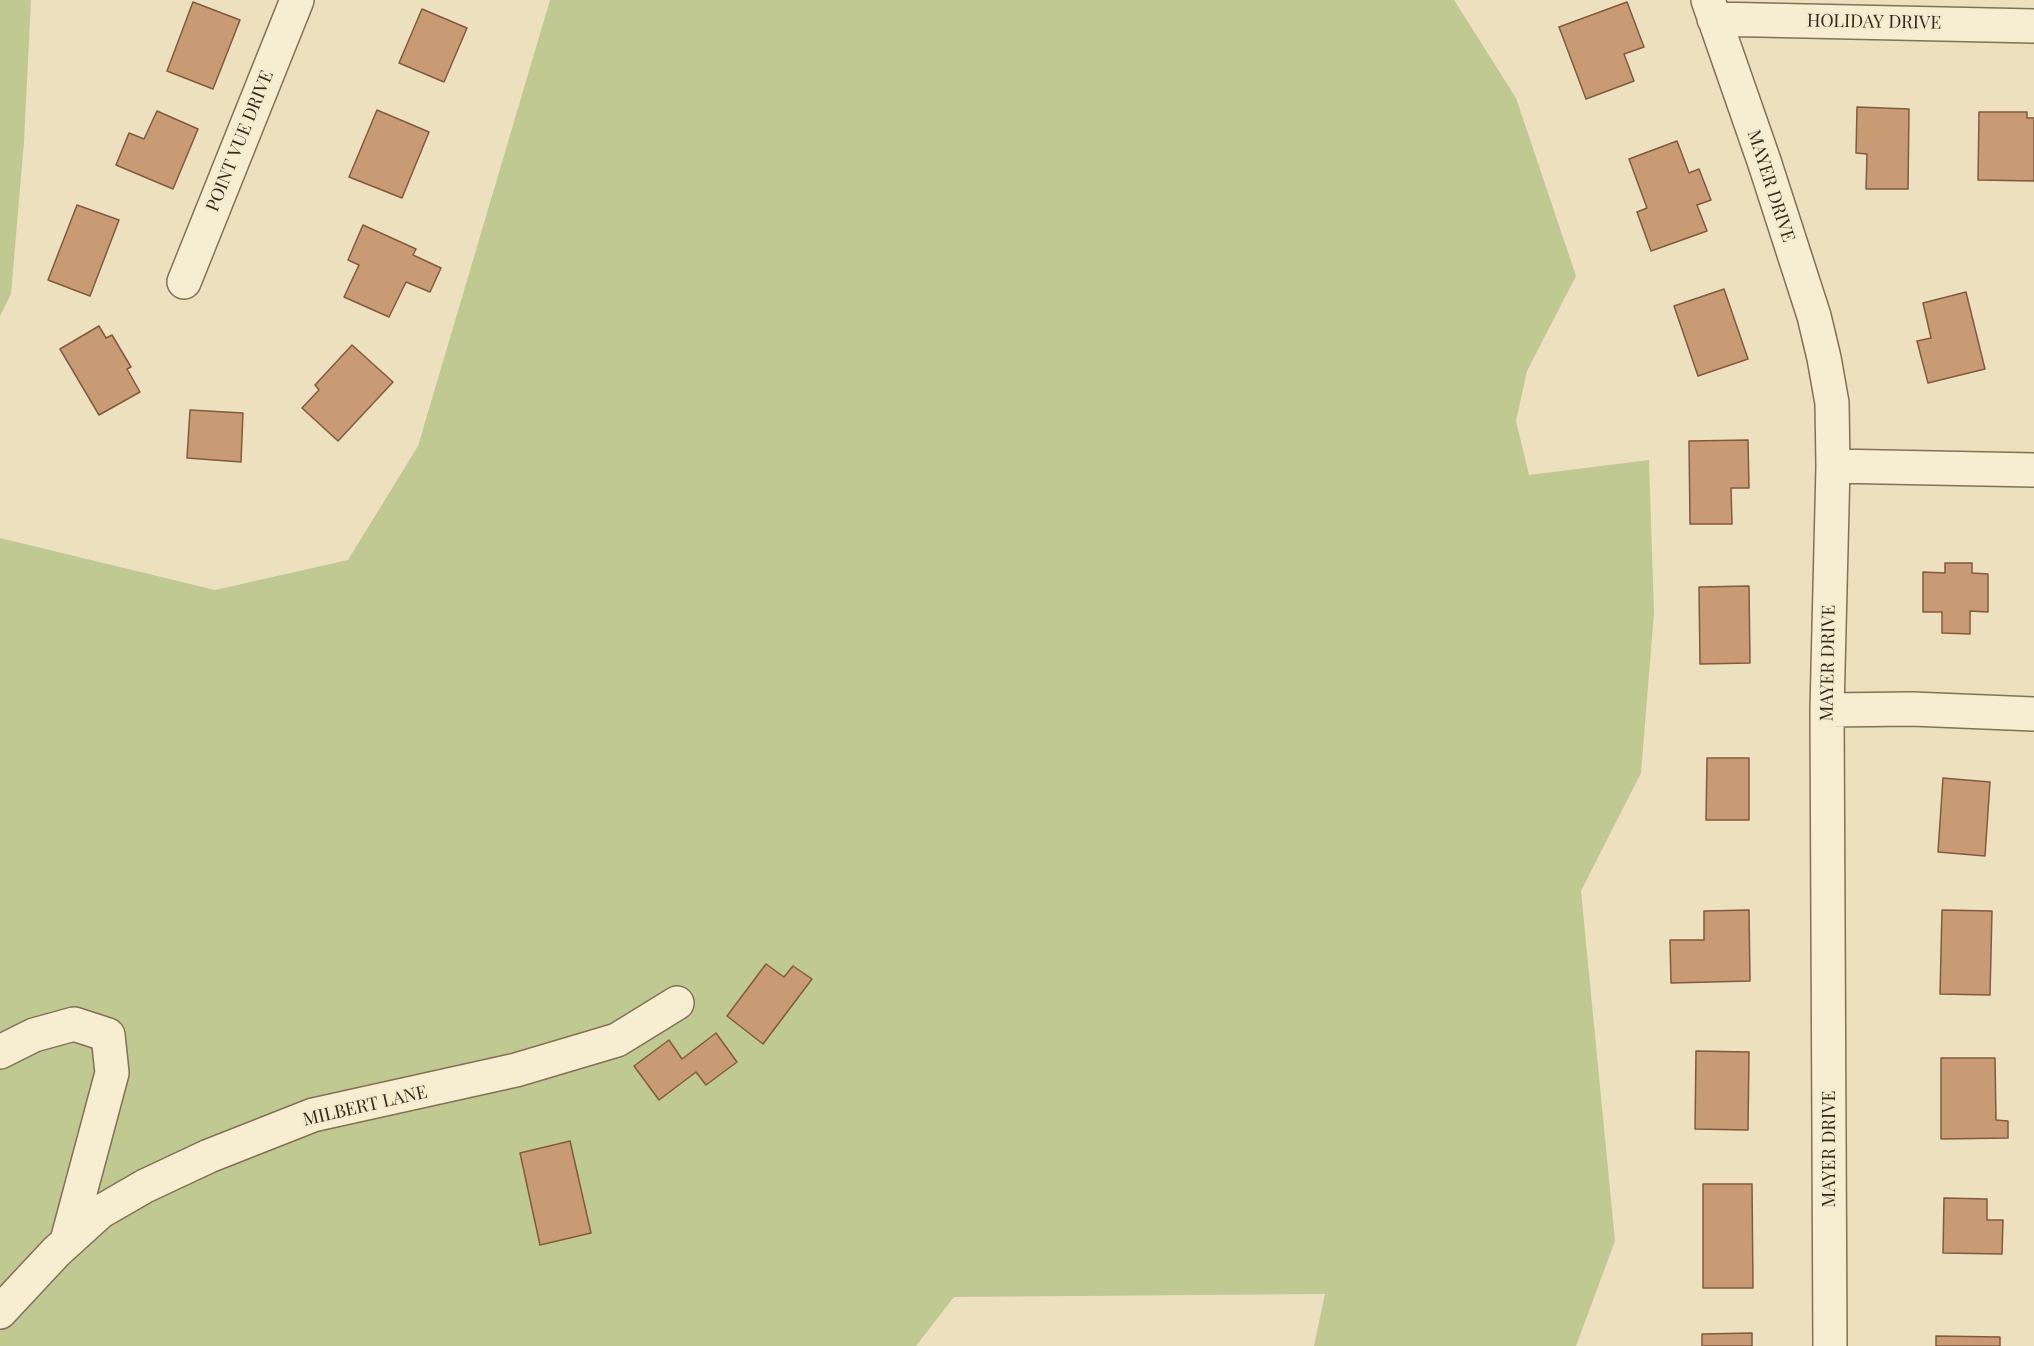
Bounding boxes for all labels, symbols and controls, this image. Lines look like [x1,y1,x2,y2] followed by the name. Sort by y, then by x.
[1807,10,1941,34] street label: HOLIDAY DRIVE
[202,67,278,215] street label: POINT VUE DRIVE
[1743,127,1799,245] street label: MAYER DRIVE
[1816,604,1840,722] street label: MAYER DRIVE
[301,1081,429,1131] street label: MILBERT LANE
[1818,1091,1840,1207] street label: MAYER DRIVE

